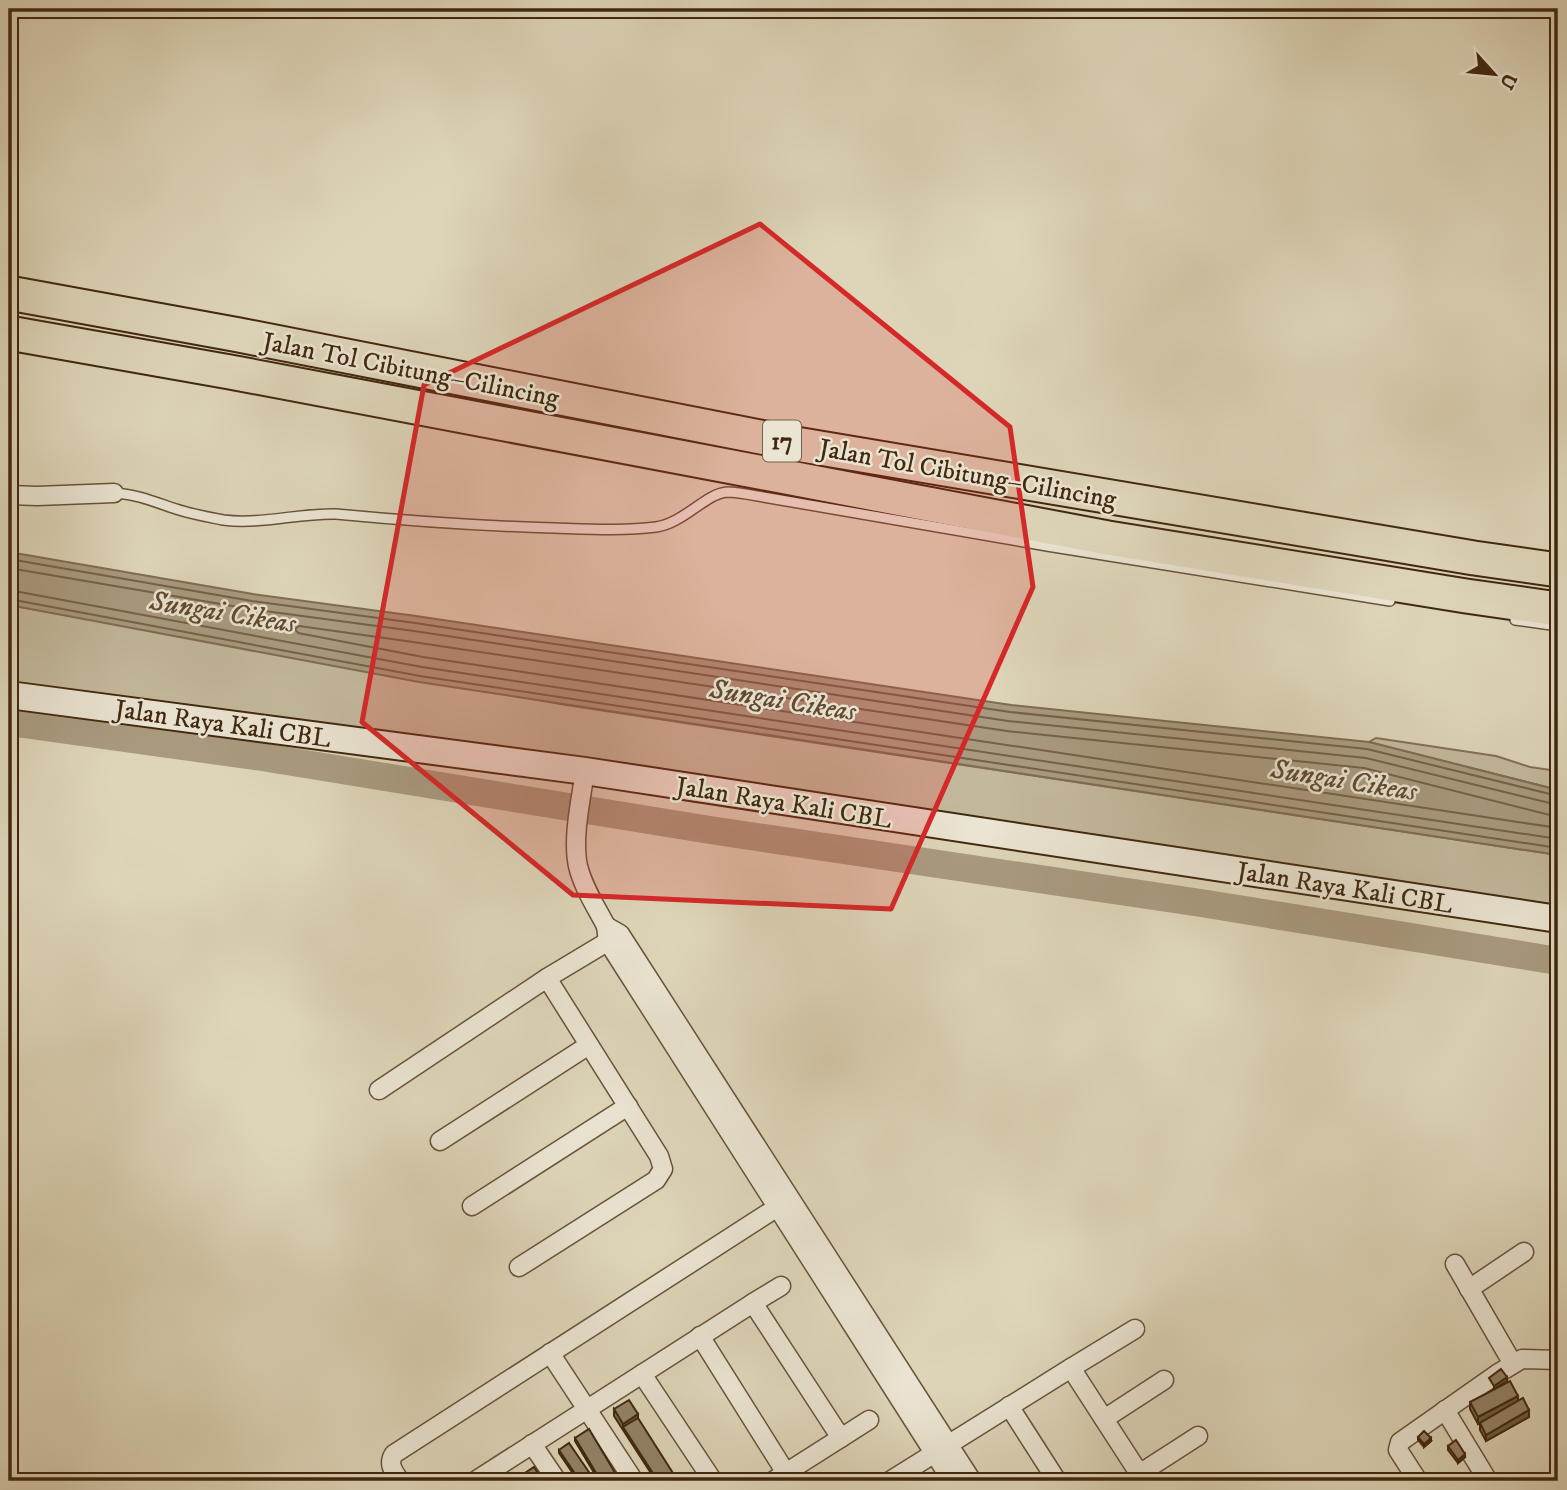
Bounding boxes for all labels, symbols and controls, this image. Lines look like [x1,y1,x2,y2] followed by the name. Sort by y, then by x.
[1458,38,1528,108] north arrow
[1494,69,1521,93] text: U
[258,325,562,415] street label: Jalan Tol Cibitung–Cilincing
[763,420,801,462] road number: 17
[815,432,1119,517] street label: Jalan Tol Cibitung–Cilincing
[146,583,299,641] water label: Sungai Cikeas
[706,671,859,729] water label: Sungai Cikeas
[111,693,333,756] street label: Jalan Raya Kali CBL
[1267,751,1420,809] water label: Sungai Cikeas
[672,770,894,837] street label: Jalan Raya Kali CBL
[1233,855,1455,922] street label: Jalan Raya Kali CBL

